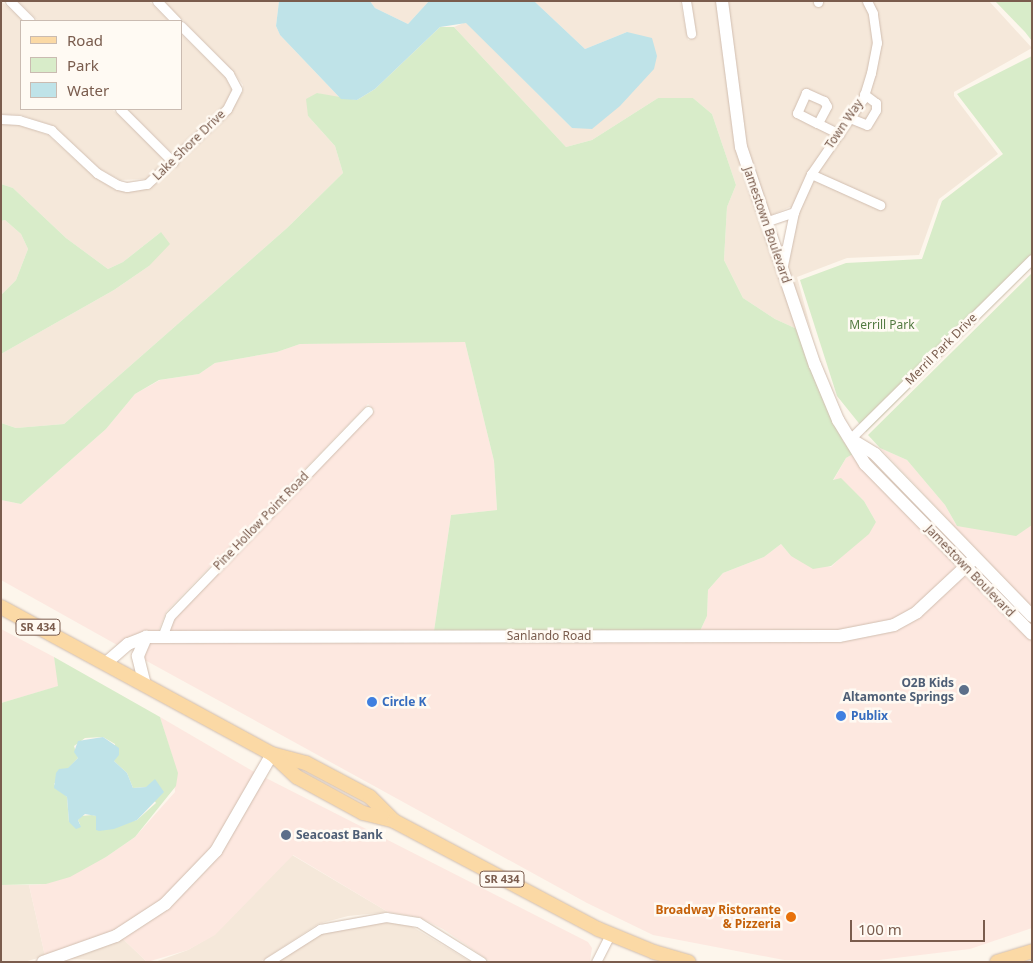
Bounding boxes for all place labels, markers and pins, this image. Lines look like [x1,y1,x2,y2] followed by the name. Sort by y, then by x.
[843,676,954,704] place label: O2B Kids Altamonte Springs
[958,684,970,696] marker: O2B Kids Altamonte Springs
[382,695,426,709] place label: Circle K
[366,696,378,708] marker: Circle K
[851,709,888,723] place label: Publix
[835,710,847,722] marker: Publix
[296,828,383,842] place label: Seacoast Bank
[280,829,292,841] marker: Seacoast Bank
[656,903,781,931] place label: Broadway Ristorante & Pizzeria
[785,911,797,923] marker: Broadway Ristorante & Pizzeria

